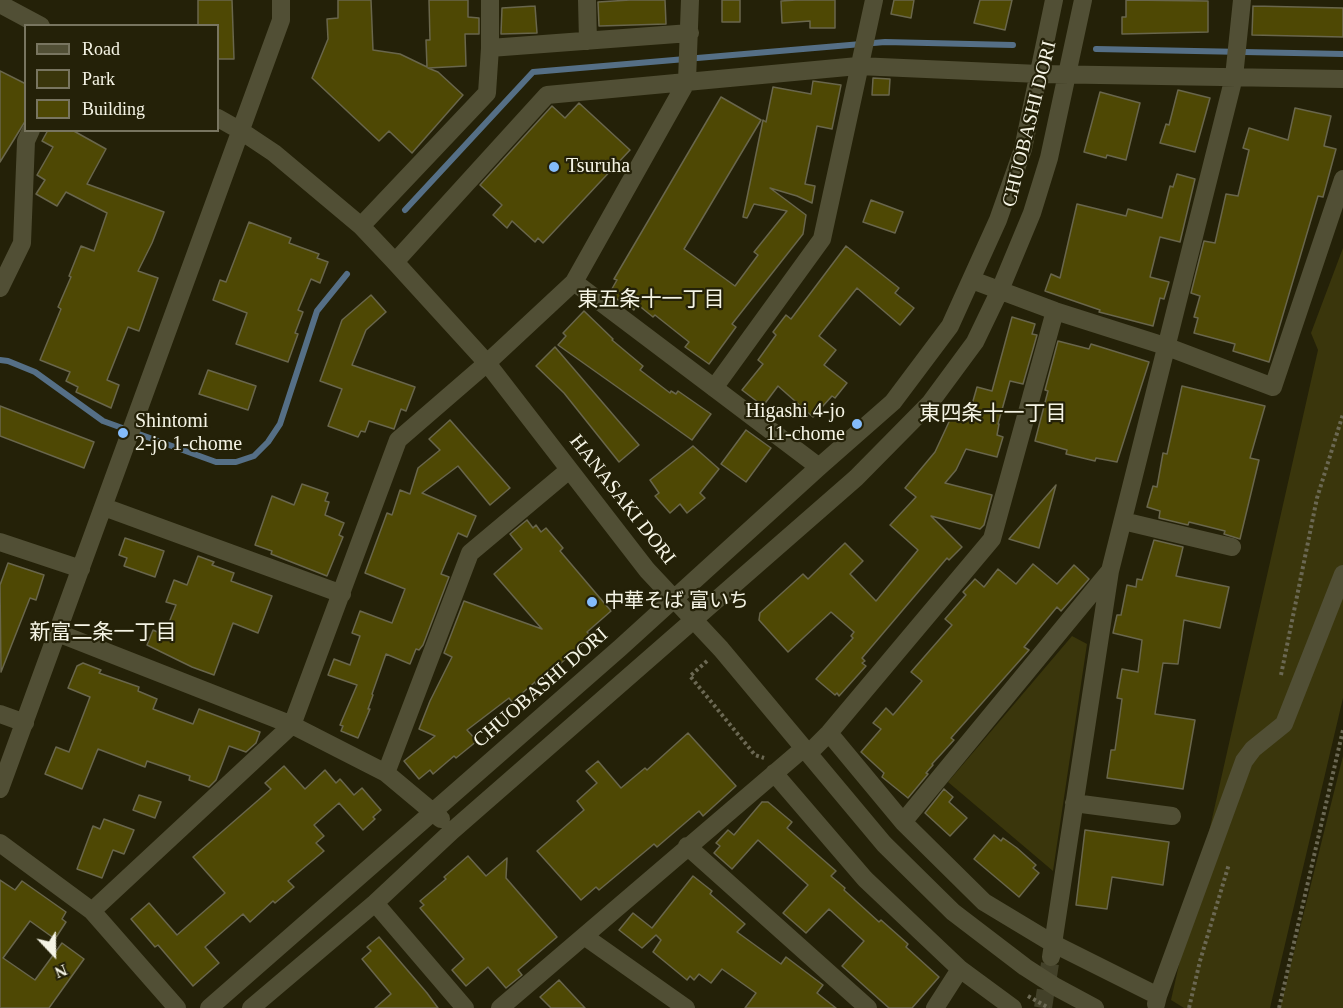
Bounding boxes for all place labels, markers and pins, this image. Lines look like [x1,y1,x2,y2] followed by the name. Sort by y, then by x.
[566,155,630,179] place label: Tsuruha
[547,160,561,174] marker: Tsuruha
[746,400,845,447] place label: Higashi 4-jo 11-chome
[135,410,242,457] place label: Shintomi 2-jo 1-chome
[850,417,864,431] marker: Higashi 4-jo 11-chome
[116,426,130,440] marker: Shintomi 2-jo 1-chome
[604,590,749,614] place label: 中華そば 富いち
[585,595,599,609] marker: 中華そば 富いち

